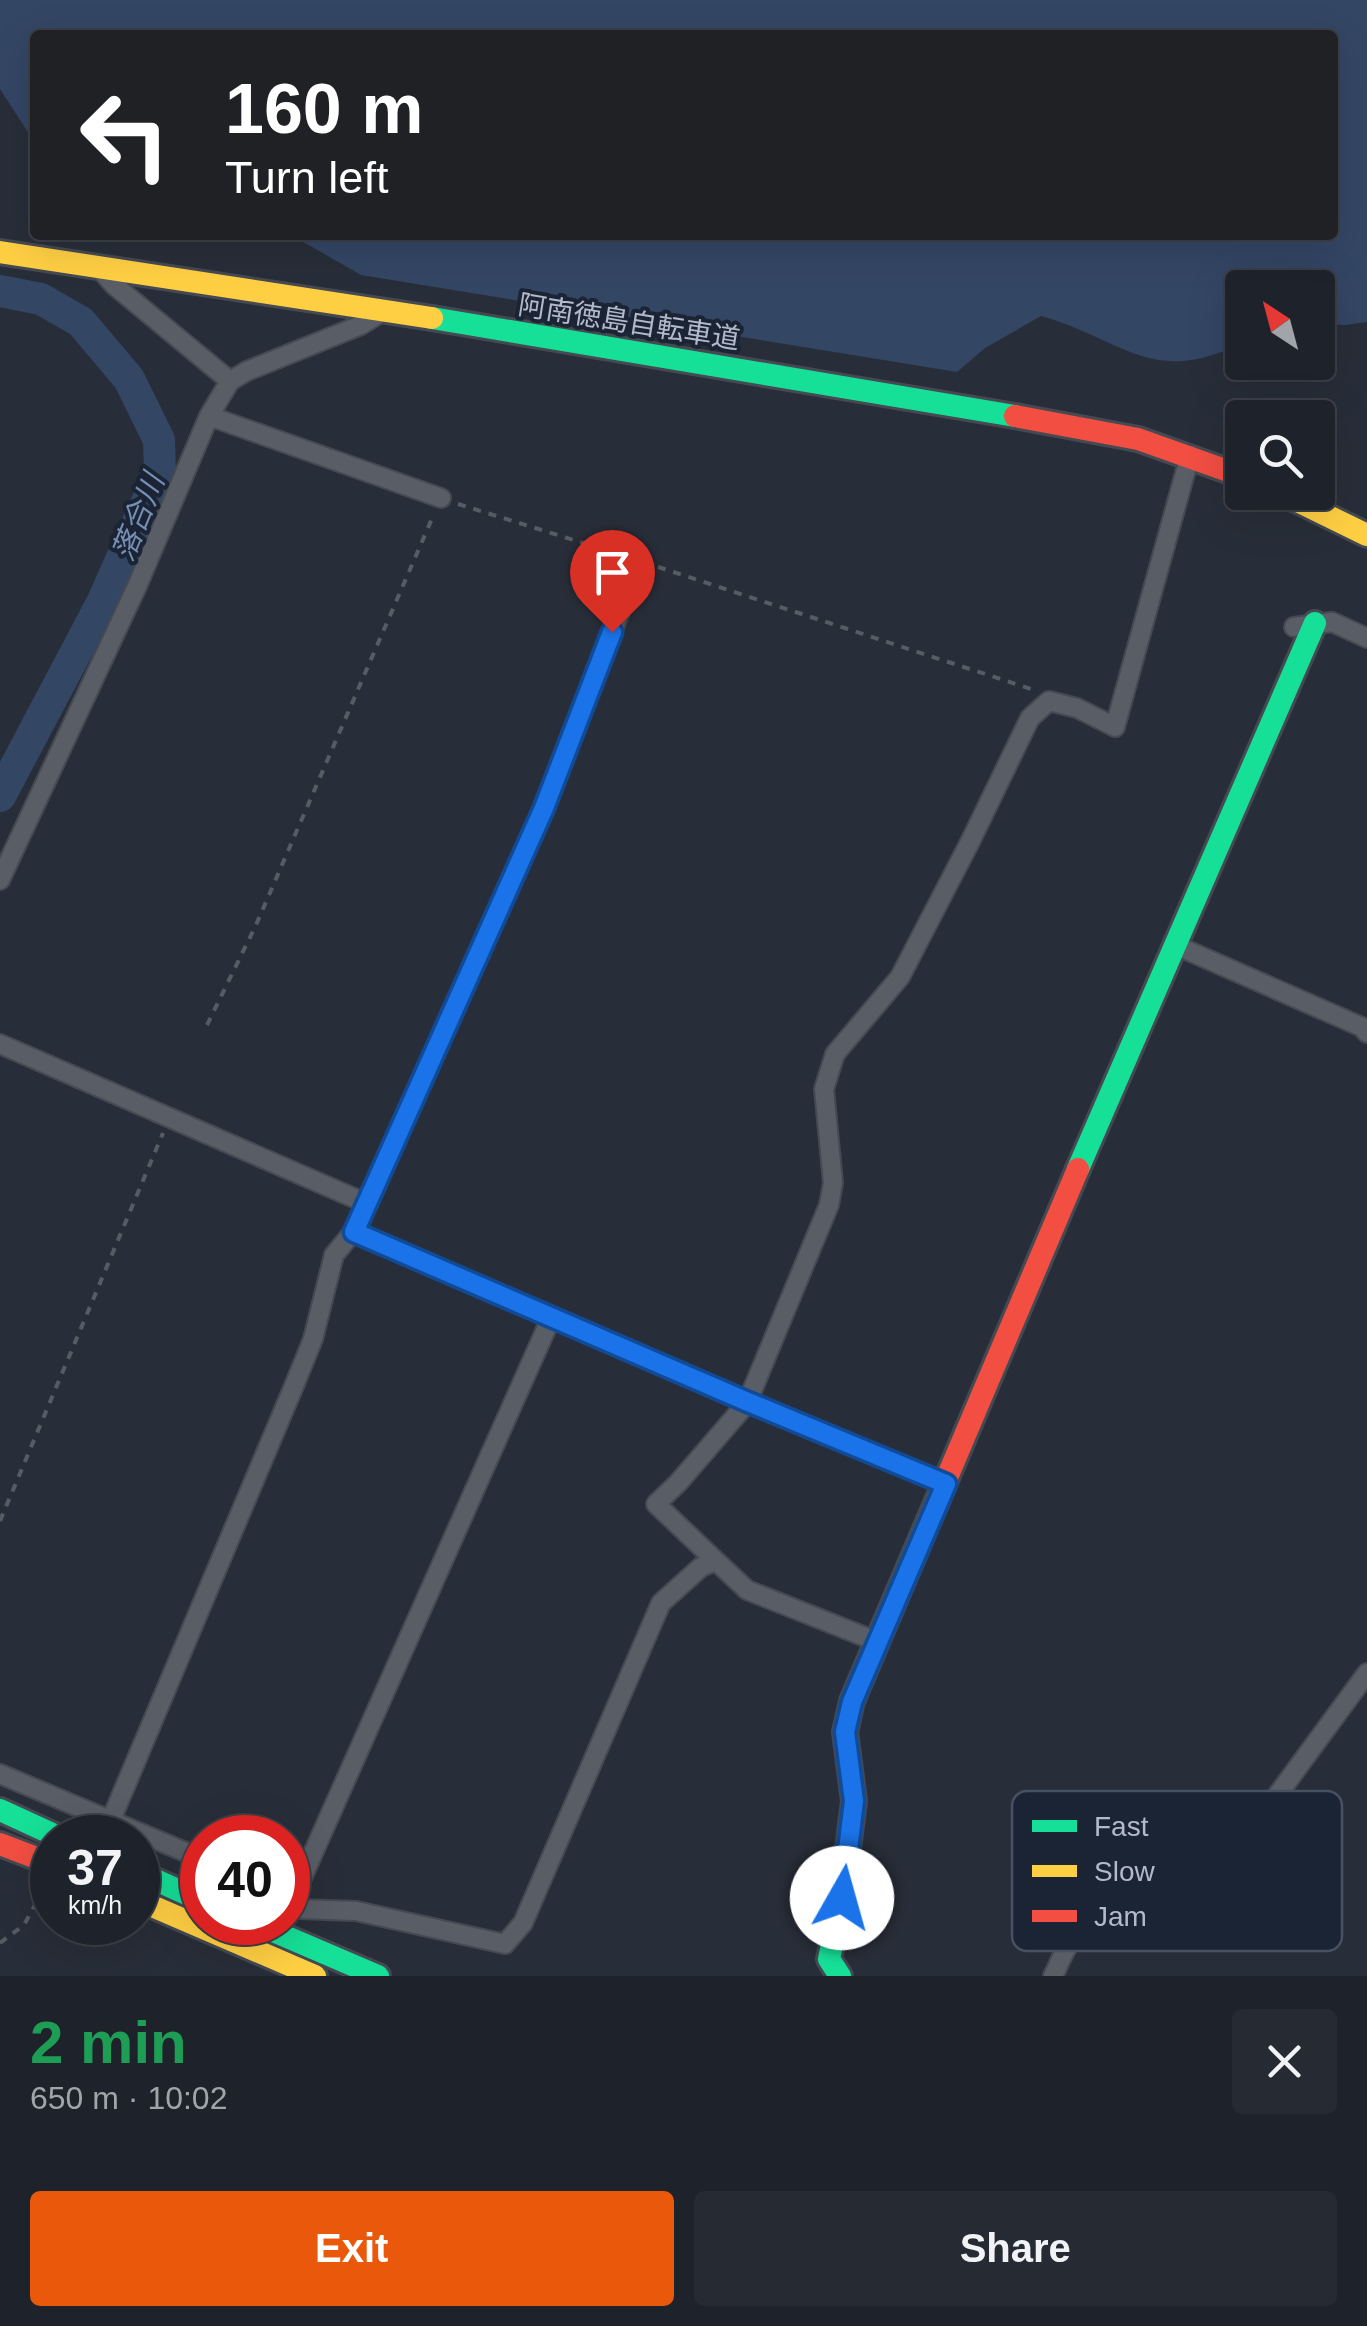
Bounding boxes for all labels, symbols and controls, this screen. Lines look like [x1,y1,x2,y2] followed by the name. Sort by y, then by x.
[60,70,190,200] icon: left
[225,70,423,148] text: 160 m
[225,152,388,203] text: Turn left
[1225,270,1335,380] north arrow
[1225,270,1335,510] map controls
[516,289,742,355] street label: 阿南徳島自転車道
[1225,400,1335,510] button: search
[106,466,171,565] water label: 落合川
[570,530,655,633] pin
[585,545,640,600] icon: arrive
[1012,1791,1342,1951] legend
[1094,1811,1149,1842] text: Fast
[180,1815,310,1945] speed limit sign: 40
[67,1840,123,1896] text: 37
[790,1846,894,1950] position arrow
[1094,1856,1155,1887] text: Slow
[68,1891,122,1919] text: km/h
[1094,1901,1147,1932] text: Jam
[30,2009,187,2076] text: 2 min
[1232,2009,1337,2114] button: close
[30,2080,227,2116] text: 650 m · 10:02
[30,2191,674,2306] button: Exit
[694,2191,1337,2306] button: Share

